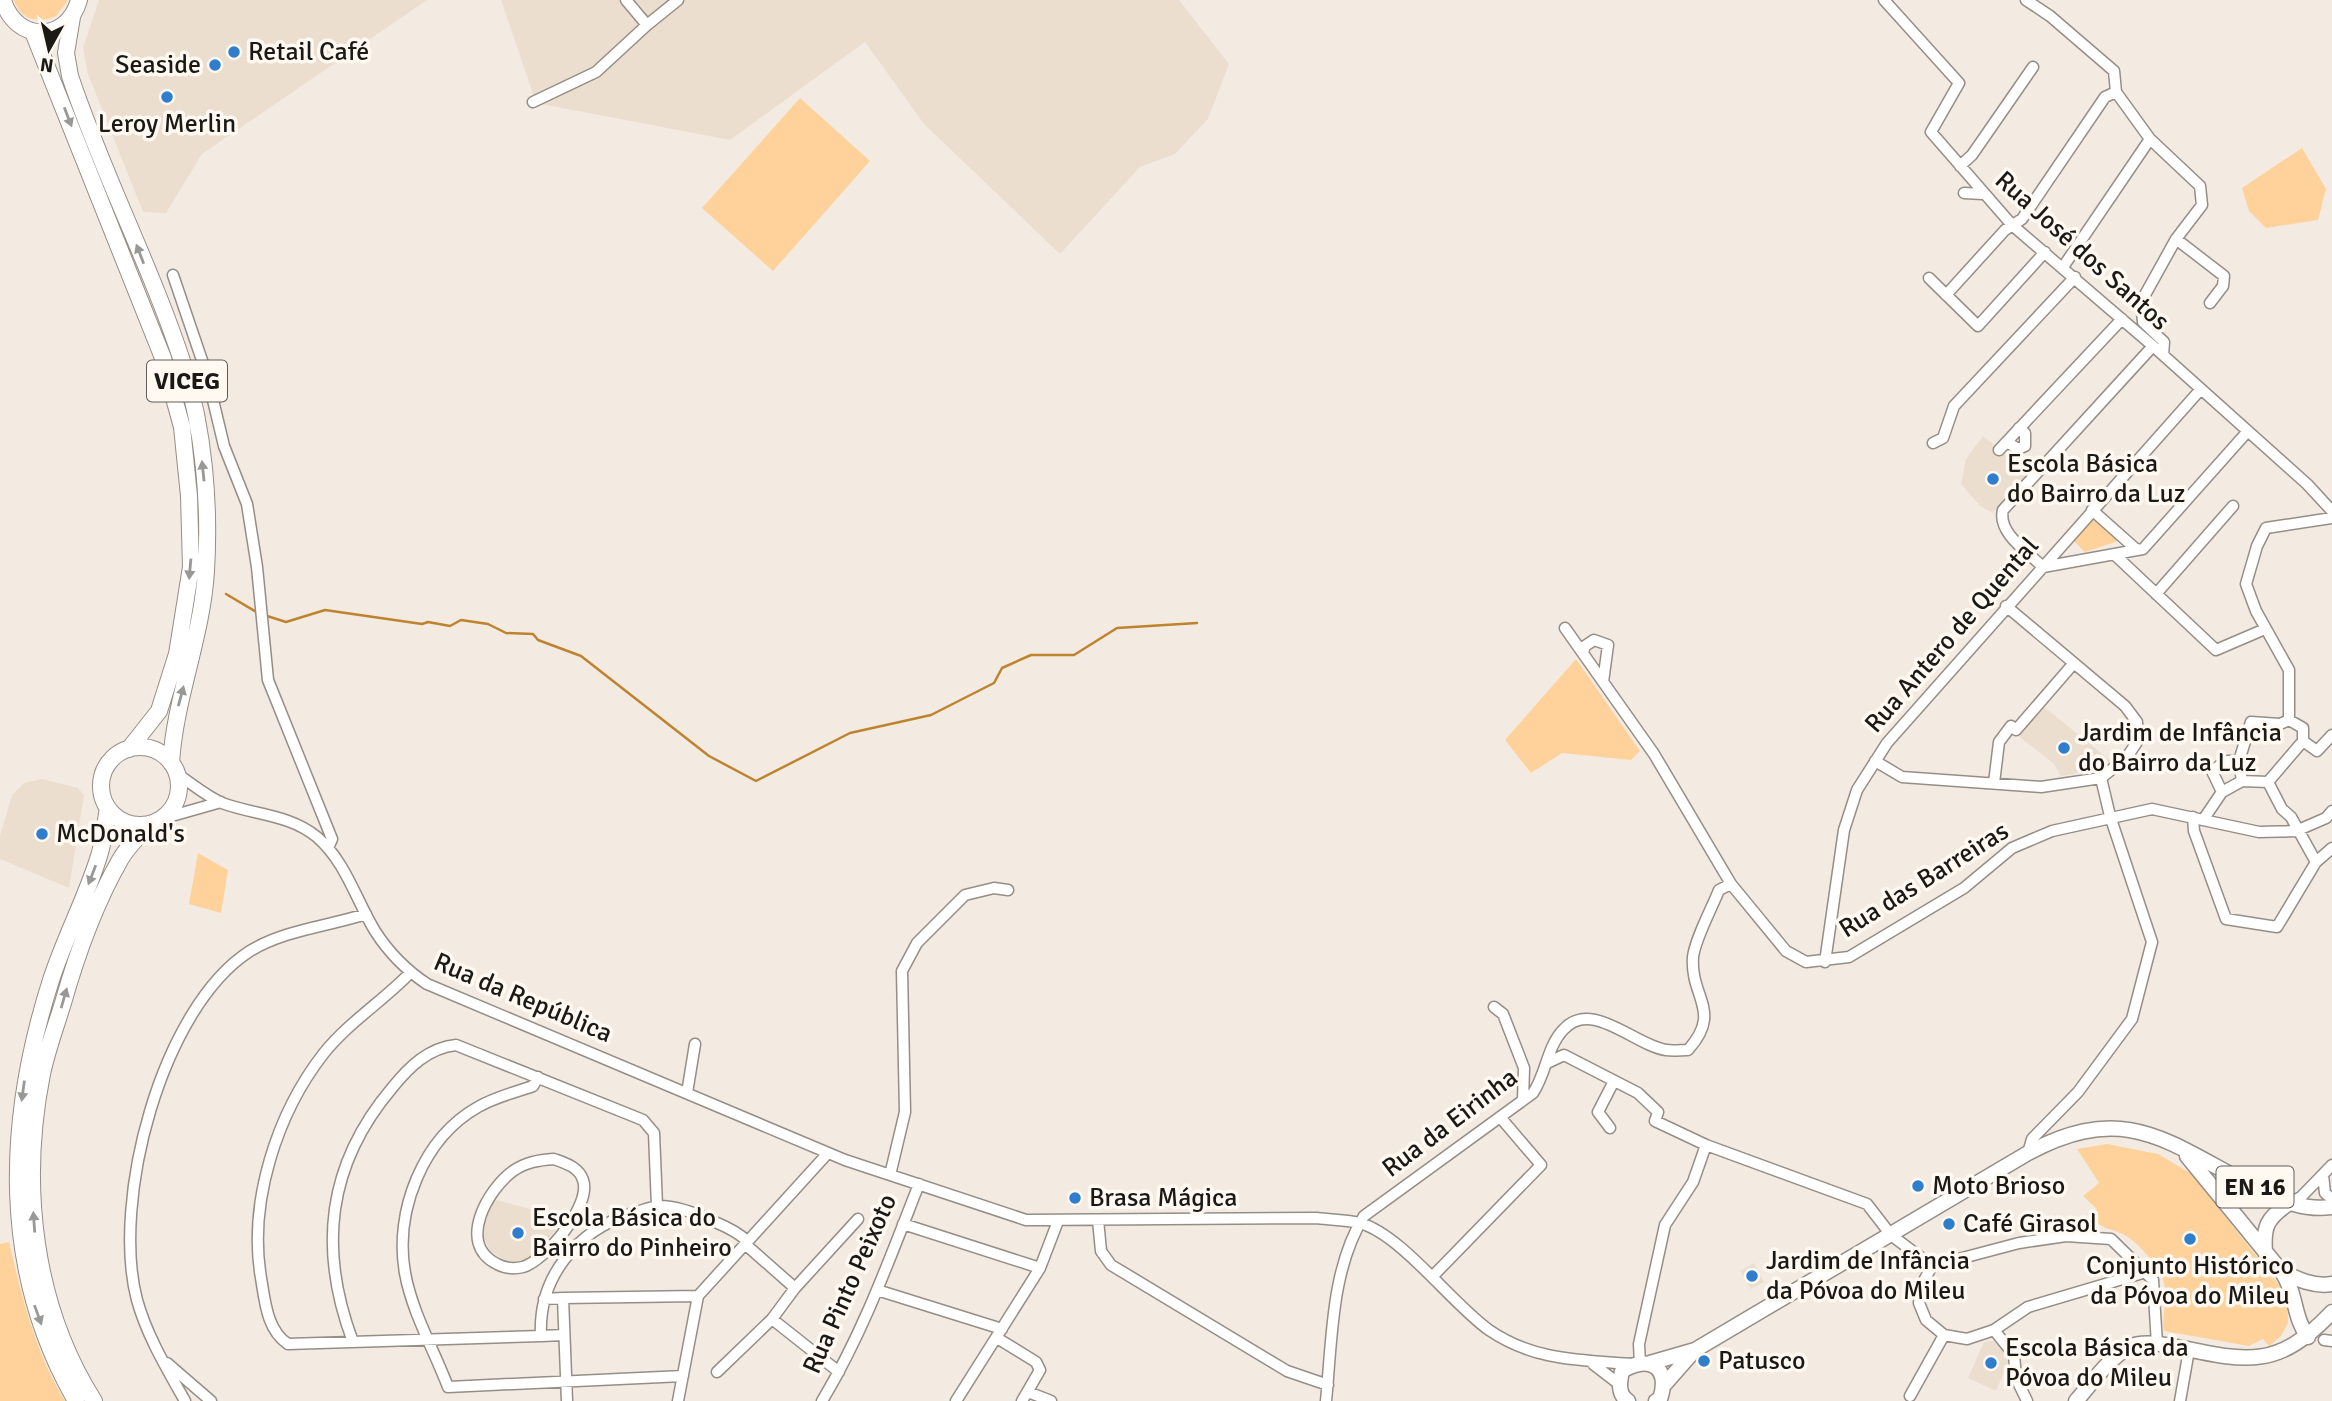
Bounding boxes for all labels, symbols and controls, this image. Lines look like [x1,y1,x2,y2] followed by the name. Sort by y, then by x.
[14,14,84,84] north arrow
[248,36,369,68] place label: Retail Café
[226,44,242,60] marker: Retail Café
[115,49,201,81] place label: Seaside
[39,52,55,78] text: N
[207,57,223,73] marker: Seaside
[159,89,175,105] marker: Leroy Merlin
[63,107,74,128] one-way arrow
[98,108,236,140] place label: Leroy Merlin
[1988,164,2176,338] street label: Rua José dos Santos
[134,243,145,264] one-way arrow
[147,360,227,402] road number: VICEG
[2007,448,2185,510] place label: Escola Básica do Bairro da Luz
[197,460,208,482] one-way arrow
[1985,471,2001,487] marker: Escola Básica do Bairro da Luz
[1858,530,2046,740] street label: Rua Antero de Quental
[184,558,195,580] one-way arrow
[177,685,187,706] one-way arrow
[2078,717,2282,779] place label: Jardim de Infância do Bairro da Luz
[2056,740,2072,756] marker: Jardim de Infância do Bairro da Luz
[1833,815,2015,945] street label: Rua das Barreiras
[56,818,185,850] place label: McDonald's
[34,826,50,842] marker: McDonald's
[87,864,98,885] one-way arrow
[429,946,617,1050] street label: Rua da República
[59,988,69,1009] one-way arrow
[1376,1062,1524,1184] street label: Rua da Eirinha
[18,1080,29,1102] one-way arrow
[2216,1167,2294,1208] road number: EN 16
[1932,1170,2065,1202] place label: Moto Brioso
[1910,1178,1926,1194] marker: Moto Brioso
[1089,1182,1237,1214] place label: Brasa Mágica
[796,1189,904,1379] street label: Rua Pinto Peixoto
[1067,1190,1083,1206] marker: Brasa Mágica
[532,1202,732,1264] place label: Escola Básica do Bairro do Pinheiro
[1963,1208,2098,1240] place label: Café Girasol
[28,1211,39,1233] one-way arrow
[1941,1216,1957,1232] marker: Café Girasol
[510,1225,526,1241] marker: Escola Básica do Bairro do Pinheiro
[2182,1231,2198,1247] marker: Conjunto Histórico da Póvoa do Mileu
[1766,1245,1970,1307] place label: Jardim de Infância da Póvoa do Mileu
[2086,1250,2294,1312] place label: Conjunto Histórico da Póvoa do Mileu
[1744,1268,1760,1284] marker: Jardim de Infância da Póvoa do Mileu
[32,1305,43,1326] one-way arrow
[2005,1332,2189,1394] place label: Escola Básica da Póvoa do Mileu
[1718,1345,1805,1377] place label: Patusco
[1696,1353,1712,1369] marker: Patusco
[1983,1355,1999,1371] marker: Escola Básica da Póvoa do Mileu

